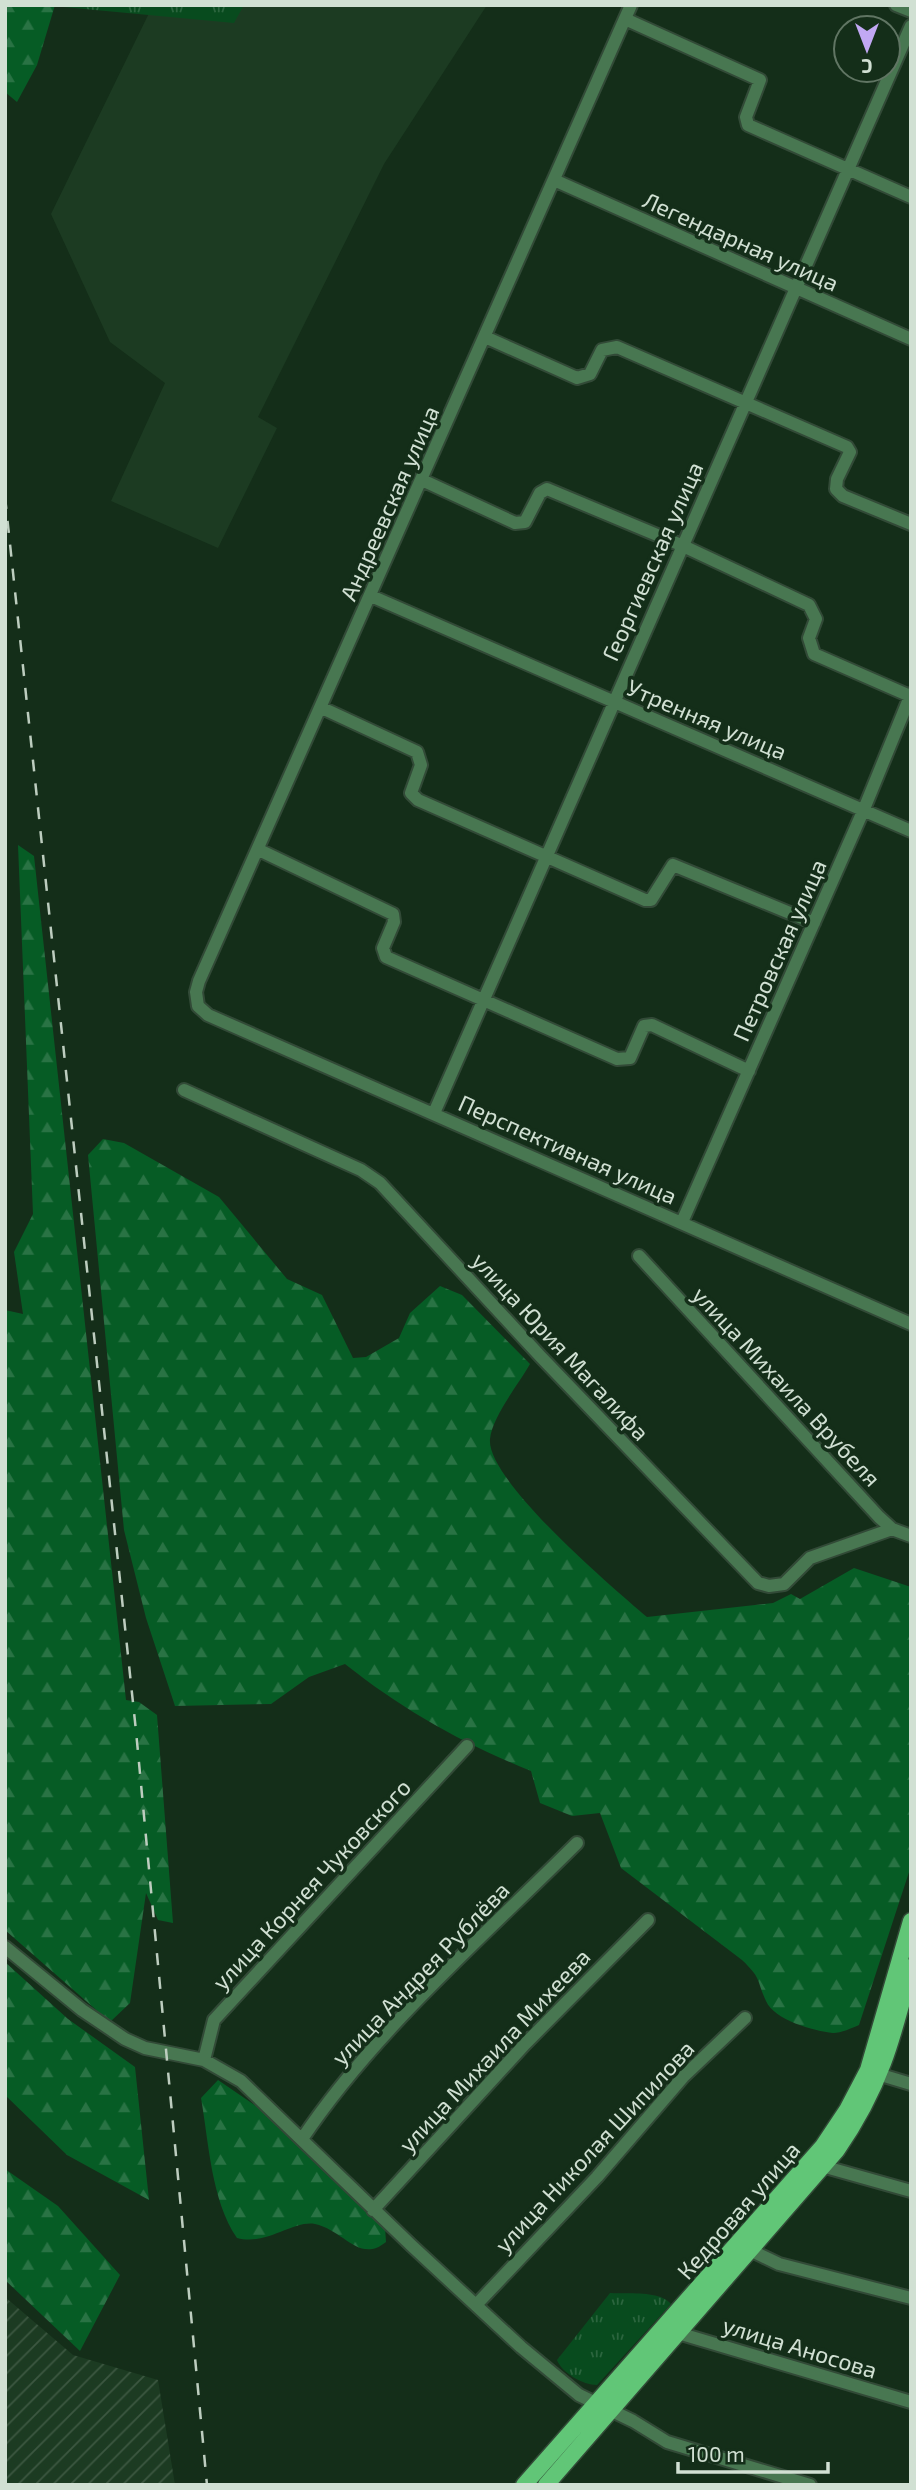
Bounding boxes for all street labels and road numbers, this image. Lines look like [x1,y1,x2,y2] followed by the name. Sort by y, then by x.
[638,185,843,298] street label: Легендарная улица
[333,401,445,605] street label: Андреевская улица
[596,457,709,665] street label: Георгиевская улица
[622,673,791,766] street label: Утренняя улица
[726,855,833,1046] street label: Петровская улица
[454,1088,681,1211] street label: Перспективная улица
[466,1246,655,1447] street label: улица Юрия Магалифа
[686,1280,887,1492] street label: улица Михаила Врубеля
[206,1773,417,1996] street label: улица Корнея Чуковского
[325,1876,515,2071] street label: улица Андрея Рублёва
[392,1942,596,2158] street label: улица Михаила Михеева
[488,2034,700,2259] street label: улица Николая Шипилова
[671,2135,806,2285] street label: Кедровая улица
[719,2310,881,2385] street label: улица Аносова

